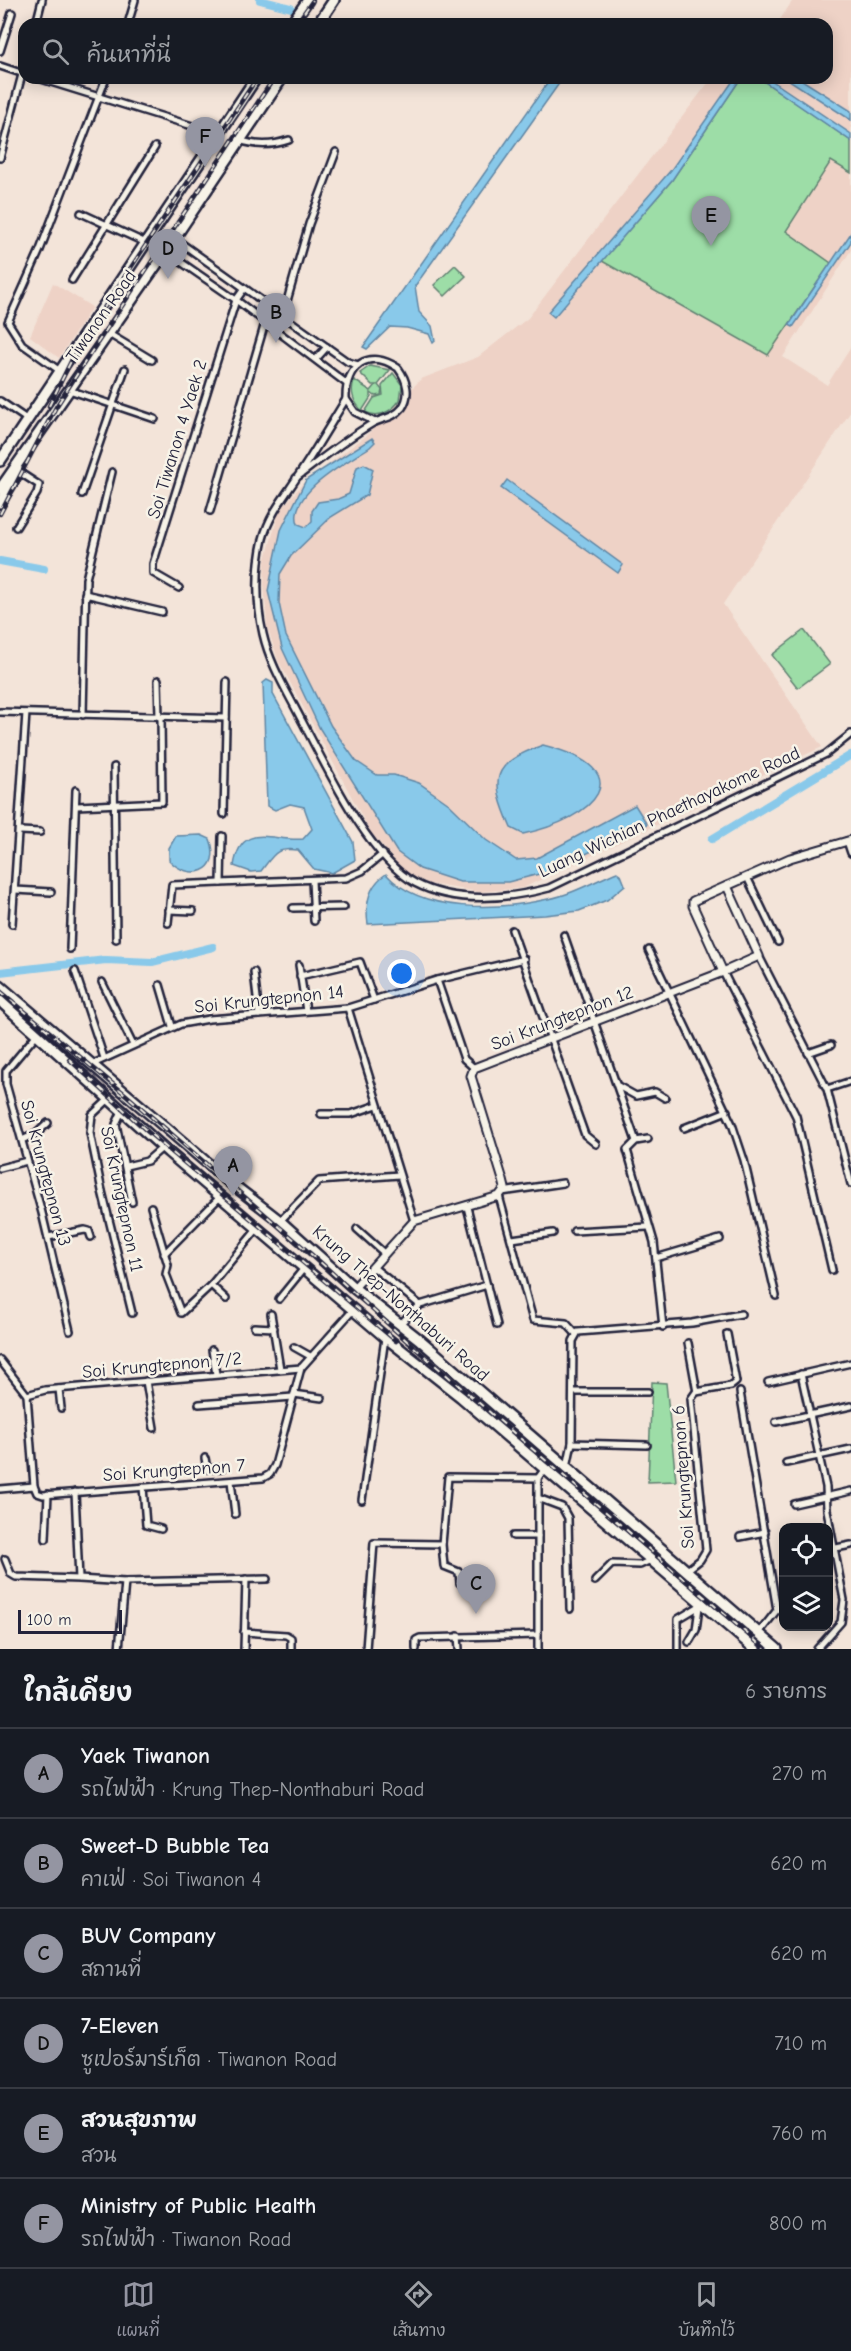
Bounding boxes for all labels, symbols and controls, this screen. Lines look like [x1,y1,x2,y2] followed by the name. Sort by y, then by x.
[18,18,833,84] search box
[39,35,72,68] icon: search
[87,42,171,68] text: ค้นหาที่นี่
[186,118,224,167] pin: F
[692,196,730,246] pin: E
[148,230,188,279] pin: D
[62,266,141,366] street label: Tiwanon Road
[256,294,296,343] pin: B
[143,357,212,521] street label: Soi Tiwanon 4 Yaek 2
[535,743,803,882] street label: Luang Wichian Phaethayakome Road
[387,959,416,988] your location
[193,981,345,1018] street label: Soi Krungtepnon 14
[488,982,636,1055] street label: Soi Krungtepnon 12
[16,1098,75,1248] street label: Soi Krungtepnon 13
[96,1124,147,1274] street label: Soi Krungtepnon 11
[214,1146,252,1196] pin: A
[308,1221,493,1386] street label: Krung Thep-Nonthaburi Road
[81,1348,243,1383] street label: Soi Krungtepnon 7/2
[668,1404,699,1549] street label: Soi Krungtepnon 6
[102,1455,246,1486] street label: Soi Krungtepnon 7
[779,1523,833,1631] map controls
[779,1523,833,1577] button: locate
[456,1564,496,1614] pin: C
[779,1577,833,1631] button: layers
[18,1607,122,1634] scale bar
[27,1611,71,1629] text: 100 m
[24,1678,132,1708] text: ใกล้เคียง
[745,1680,827,1703] text: 6 รายการ
[81,1743,210,1769] text: Yaek Tiwanon
[38,1762,49,1785] text: A
[772,1762,827,1785] text: 270 m
[81,1778,424,1801] text: รถไฟฟ้า · Krung Thep-Nonthaburi Road
[81,1833,270,1859] text: Sweet-D Bubble Tea
[37,1852,50,1875] text: B
[770,1852,827,1875] text: 620 m
[81,1868,261,1891] text: คาเฟ่ · Soi Tiwanon 4
[81,1923,216,1949] text: BUV Company
[37,1942,50,1965] text: C
[770,1942,827,1965] text: 620 m
[81,1958,141,1981] text: สถานที่
[81,2013,159,2039] text: 7-Eleven
[37,2032,50,2055] text: D
[774,2032,827,2055] text: 710 m
[81,2048,337,2071] text: ซูเปอร์มาร์เก็ต · Tiwanon Road
[81,2107,197,2133] text: สวนสุขภาพ
[38,2122,49,2145] text: E
[771,2122,827,2145] text: 760 m
[81,2144,117,2167] text: สวน
[81,2193,316,2219] text: Ministry of Public Health
[38,2212,49,2235] text: F
[769,2212,827,2235] text: 800 m
[81,2228,291,2251] text: รถไฟฟ้า · Tiwanon Road
[116,2278,160,2342] tab: แผนที่
[392,2278,445,2342] tab: เส้นทาง
[678,2278,735,2342] tab: บันทึกไว้

